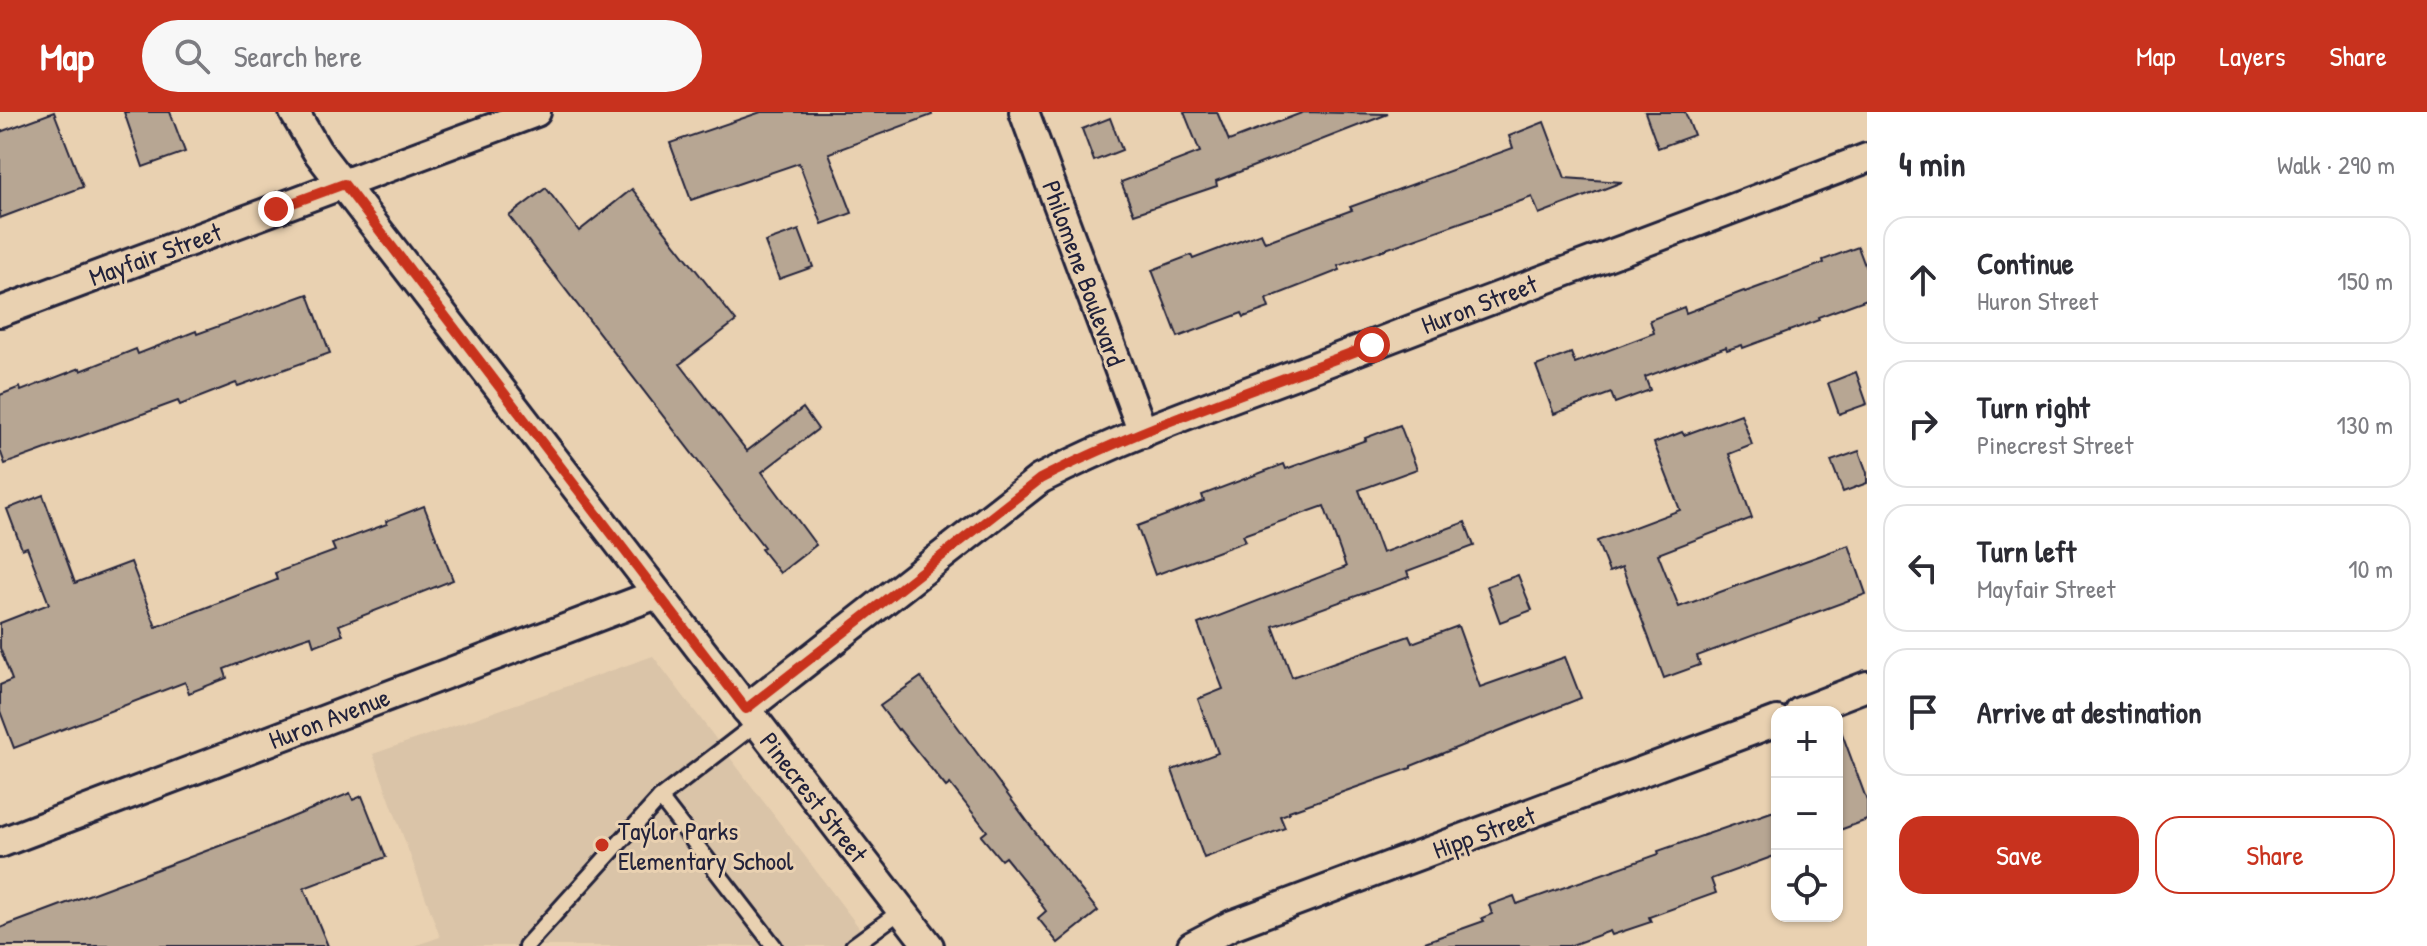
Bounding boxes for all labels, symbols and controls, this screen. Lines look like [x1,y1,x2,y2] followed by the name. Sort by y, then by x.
[142,20,702,92] search box
[40,30,94,82] text: Map
[170,34,214,78] icon: search
[234,36,362,76] text: Search here
[2136,37,2176,75] text: Map
[2220,37,2285,75] text: Layers
[2329,37,2387,75] text: Share
[1899,141,1966,187] text: 4 min
[2277,147,2395,182] text: Walk · 290 m
[1034,175,1134,371] street label: Philomene Boulevard
[258,191,294,227] route end
[84,214,227,294] street label: Mayfair Street
[1977,243,2074,283] text: Continue
[1901,258,1945,302] icon: ahead
[2337,263,2393,298] text: 150 m
[1416,266,1543,342] street label: Huron Street
[1977,283,2098,318] text: Huron Street
[1354,327,1390,363] route start
[1977,387,2090,427] text: Turn right
[1901,402,1945,446] icon: right
[2337,407,2393,442] text: 130 m
[1977,427,2133,462] text: Pinecrest Street
[1977,531,2076,571] text: Turn left
[1901,546,1945,590] icon: left
[2348,551,2393,586] text: 10 m
[1977,571,2116,606] text: Mayfair Street
[264,679,394,757] street label: Huron Avenue
[1901,690,1945,734] icon: arrive
[1977,692,2202,732] text: Arrive at destination
[1771,706,1843,922] map controls
[1771,706,1843,778] button: +
[752,725,877,870] street label: Pinecrest Street
[1771,778,1843,850] button: −
[1428,797,1541,867] street label: Hipp Street
[618,813,794,878] place label: Taylor Parks Elementary School
[1899,816,2139,894] button: Save
[2155,816,2395,894] button: Share
[593,836,611,854] marker: Taylor Parks Elementary School
[1771,850,1843,922] button: locate

